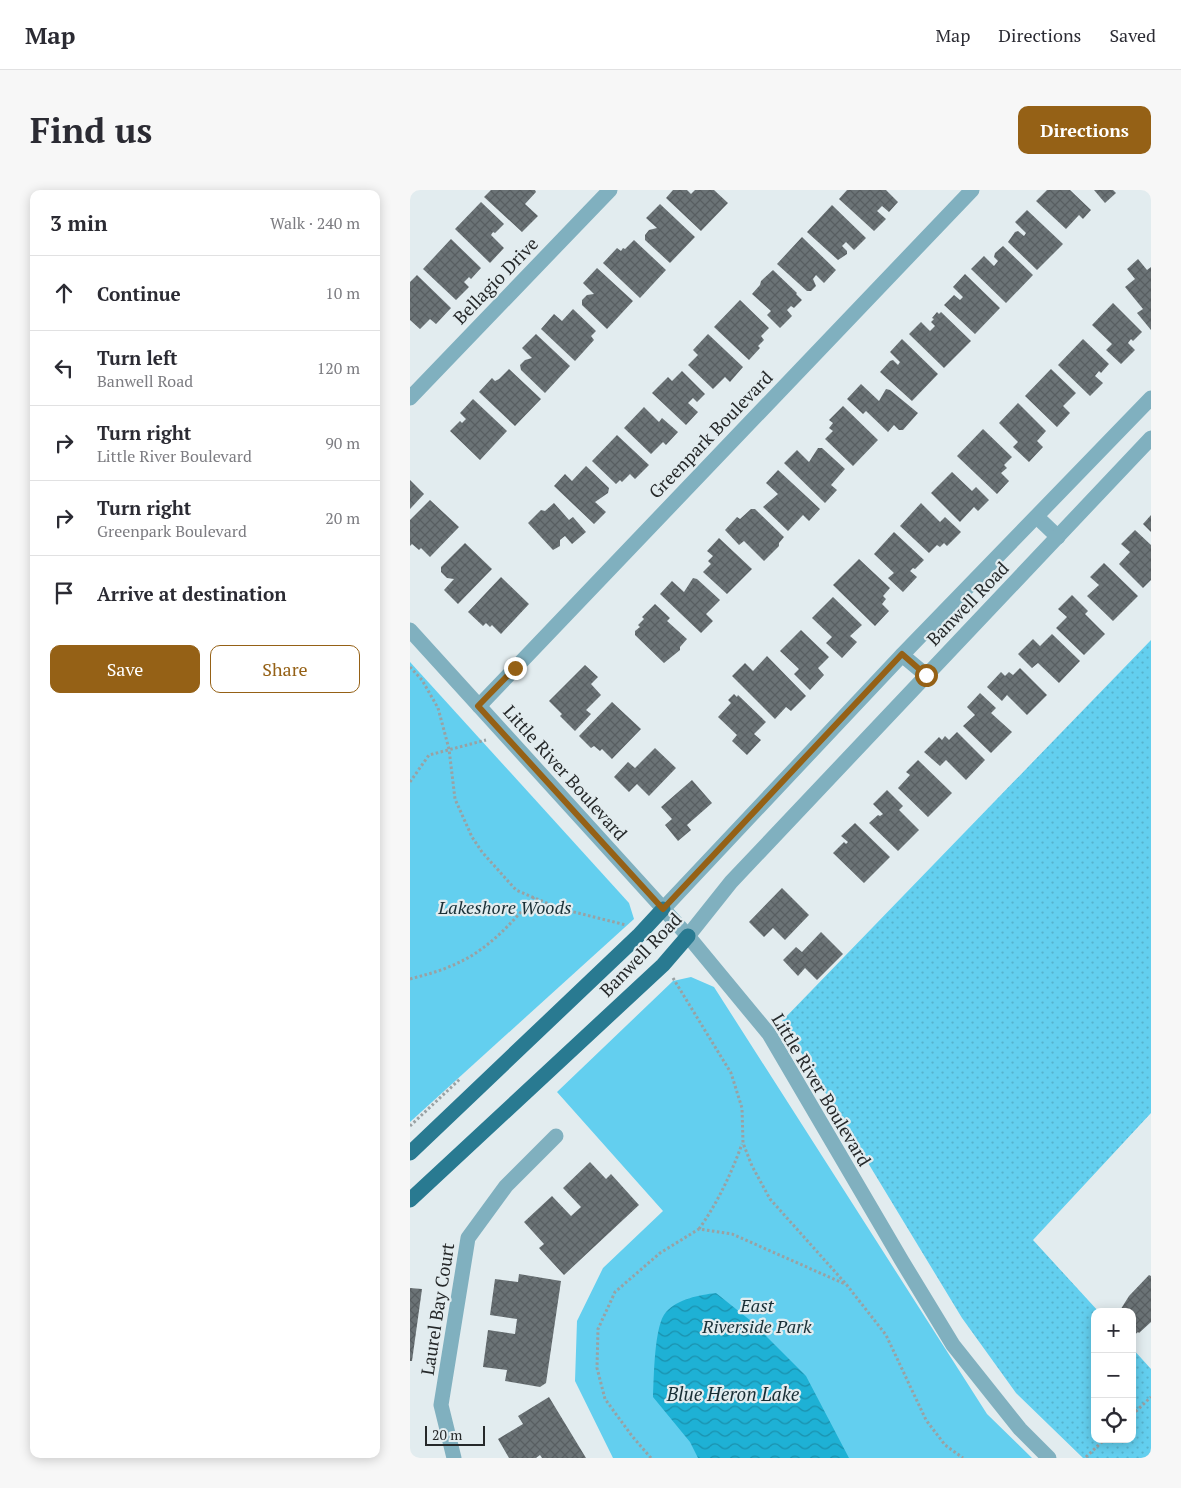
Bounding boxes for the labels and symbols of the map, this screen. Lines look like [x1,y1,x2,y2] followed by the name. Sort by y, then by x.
[448,232,543,329] street label: Bellagio Drive
[643,365,777,503] street label: Greenpark Boulevard
[921,556,1013,651] street label: Banwell Road
[504,657,527,680] route end
[915,664,938,687] route start
[499,700,633,845] street label: Little River Boulevard
[437,895,572,919] park label: Lakeshore Woods
[594,907,686,1002] street label: Banwell Road
[767,1009,877,1170] street label: Little River Boulevard
[415,1241,459,1377] street label: Laurel Bay Court
[701,1293,812,1338] park label: East Riverside Park
[666,1381,800,1406] water label: Blue Heron Lake
[425,1423,485,1446] scale bar

